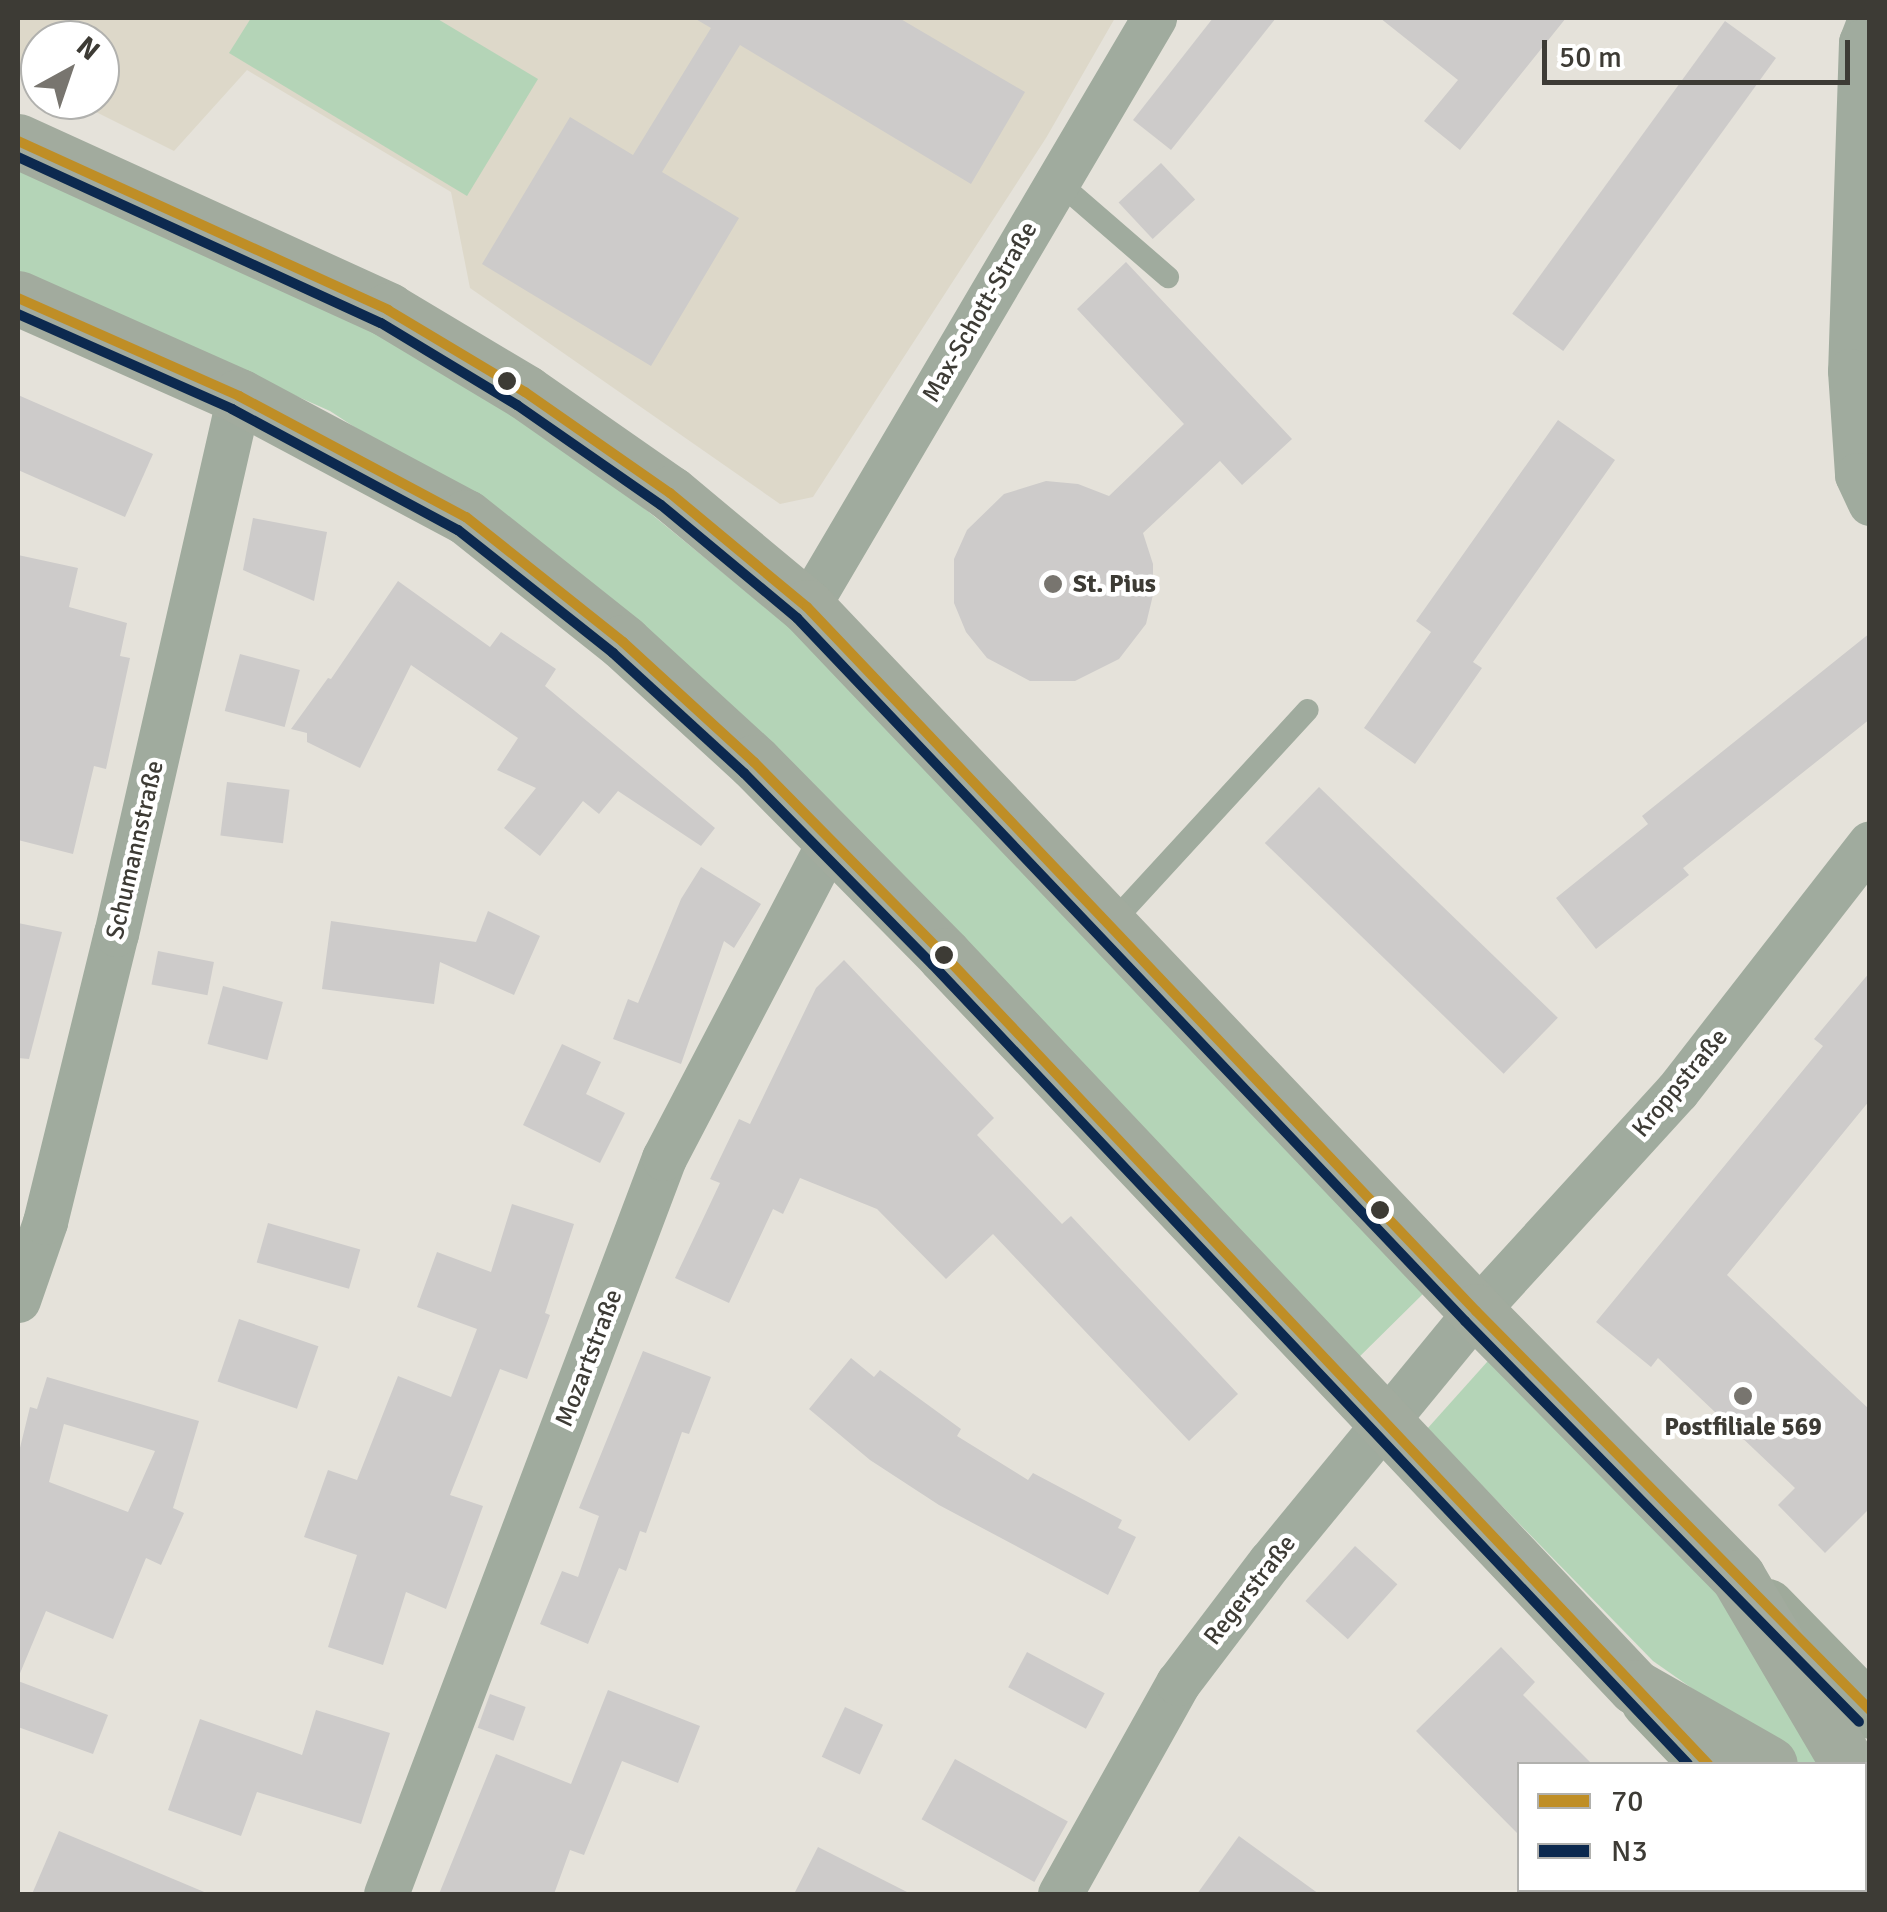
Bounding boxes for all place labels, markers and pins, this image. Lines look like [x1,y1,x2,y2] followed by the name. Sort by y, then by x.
[497,371,517,391] unlabelled marker
[1073,569,1156,599] place label: St. Pius
[1042,573,1064,595] marker: St. Pius
[934,945,954,965] unlabelled marker
[1370,1200,1390,1220] unlabelled marker
[1732,1385,1754,1407] marker: Postfiliale 569
[1664,1412,1822,1442] place label: Postfiliale 569

